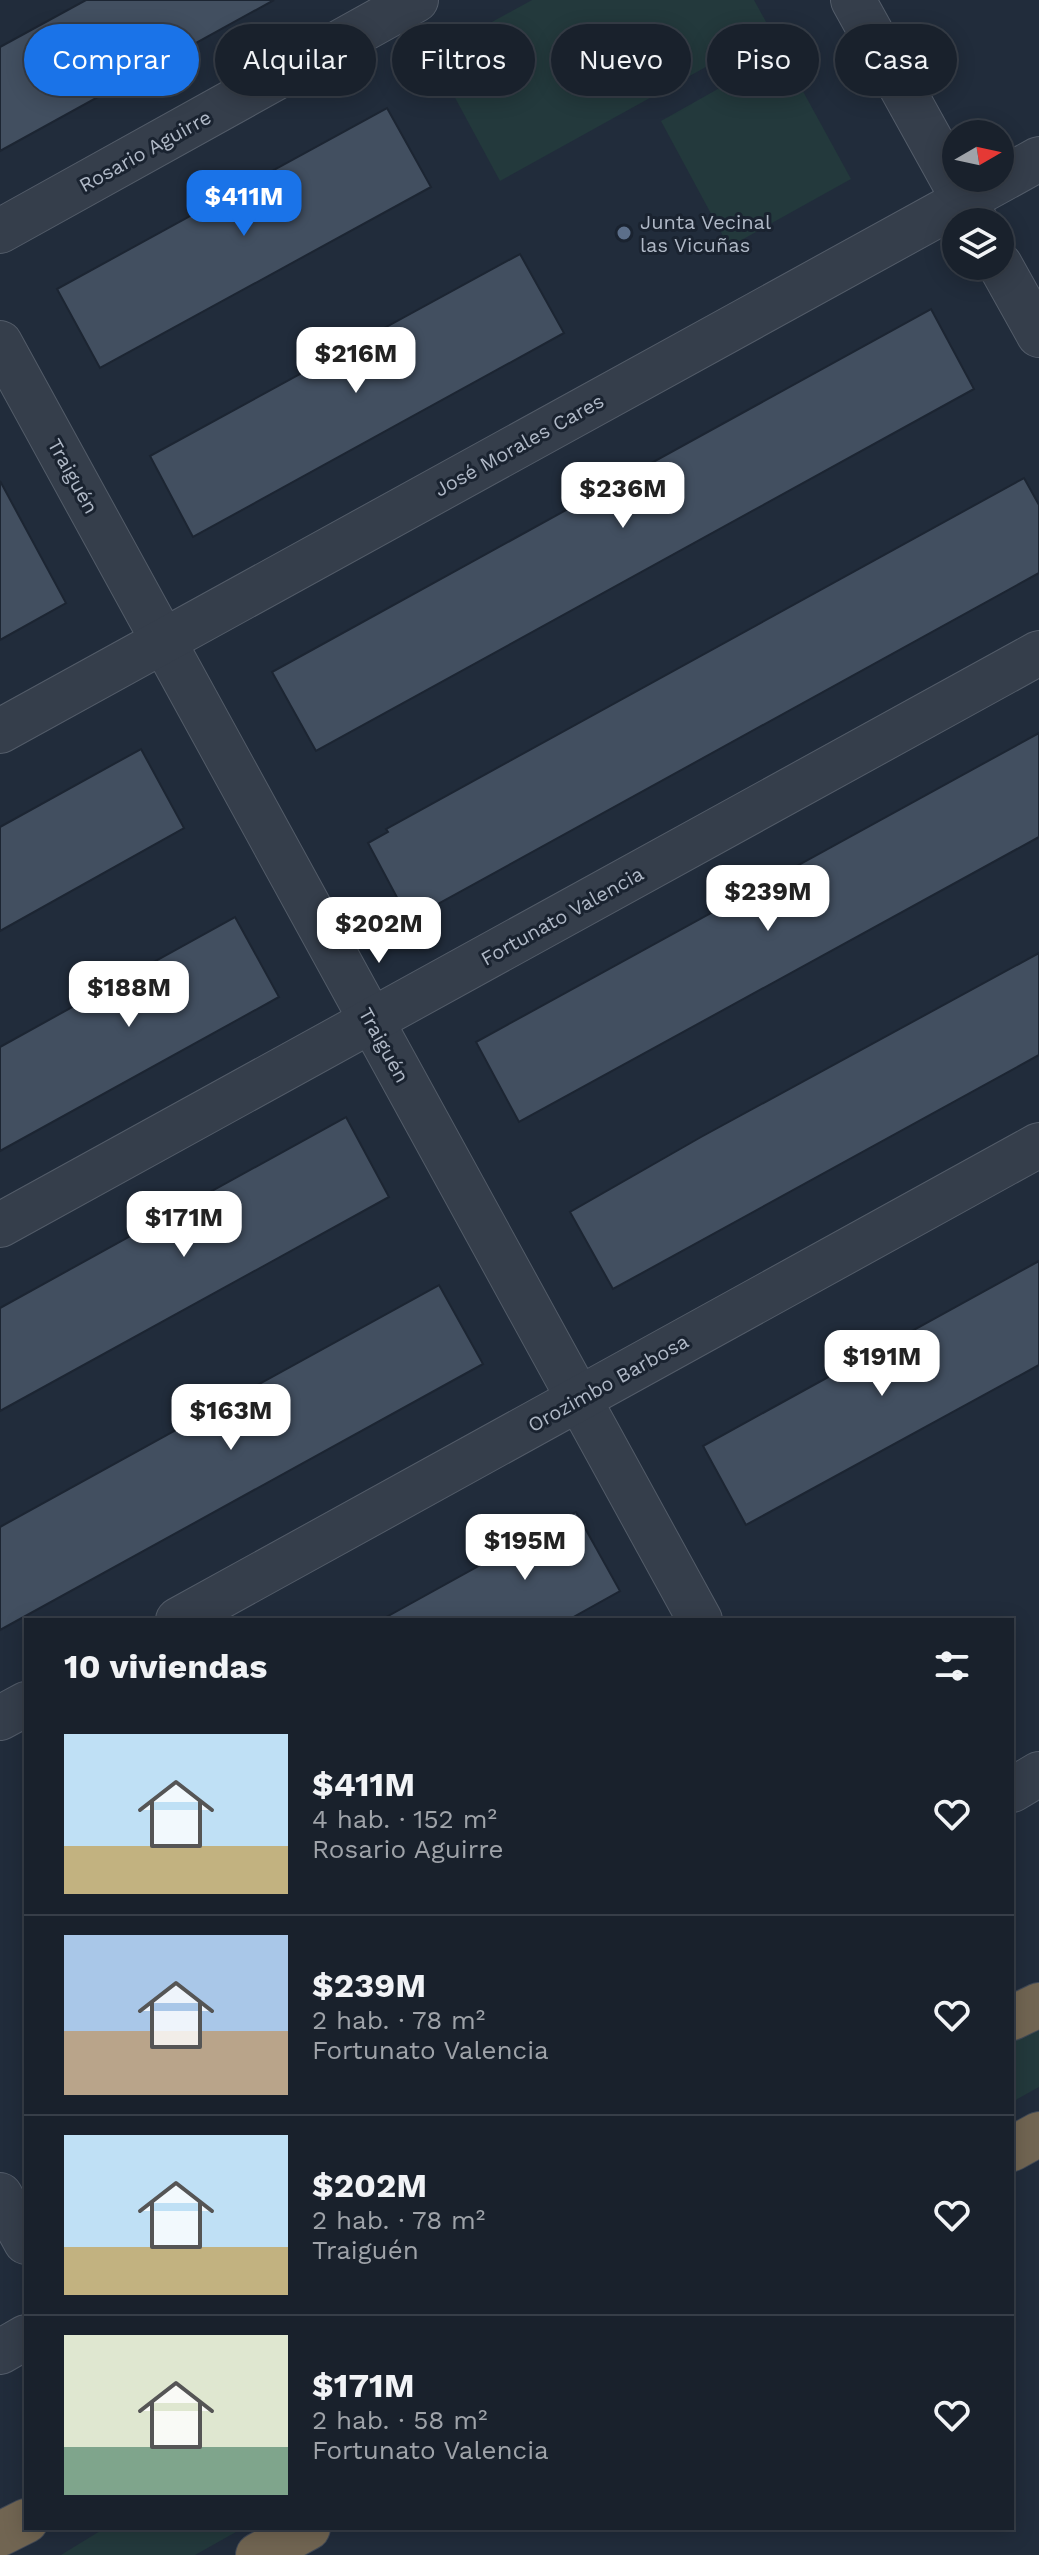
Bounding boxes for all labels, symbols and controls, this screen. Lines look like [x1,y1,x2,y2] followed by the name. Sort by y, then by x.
[24,24,199,96] chip: Comprar
[215,24,376,96] chip: Alquilar
[392,24,535,96] chip: Filtros
[551,24,691,96] chip: Nuevo
[707,24,819,96] chip: Piso
[835,24,957,96] chip: Casa
[75,105,215,197] street label: Rosario Aguirre
[942,120,1014,192] north arrow
[942,120,1014,280] map controls
[188,170,300,238] pin: $411M
[205,181,283,211] text: $411M
[942,208,1014,280] button: layers
[640,210,771,257] place label: Junta Vecinal las Vicuñas
[615,224,633,242] marker: Junta Vecinal las Vicuñas
[300,327,412,395] pin: $216M
[314,338,398,368] text: $216M
[430,388,608,502] street label: José Morales Cares
[43,434,103,518] street label: Traiguén
[567,462,679,530] pin: $236M
[579,473,667,503] text: $236M
[477,861,647,971] street label: Fortunato Valencia
[712,865,824,933] pin: $239M
[724,876,812,906] text: $239M
[323,897,435,965] pin: $202M
[335,908,423,938] text: $202M
[73,961,185,1029] pin: $188M
[87,972,171,1002] text: $188M
[354,1003,414,1087] street label: Traiguén
[128,1191,240,1259] pin: $171M
[145,1202,223,1232] text: $171M
[524,1329,692,1437] street label: Orozimbo Barbosa
[826,1330,938,1398] pin: $191M
[843,1341,921,1371] text: $191M
[175,1384,287,1452] pin: $163M
[190,1395,272,1425] text: $163M
[469,1514,581,1582] pin: $195M
[484,1525,566,1555] text: $195M
[930,1644,974,1688] icon: filters
[64,1646,267,1686] text: 10 viviendas
[312,1764,415,1804] text: $411M
[128,1766,224,1862] icon: home
[930,1792,974,1836] icon: heart
[312,1804,497,1834] text: 4 hab. · 152 m²
[312,1834,504,1864] text: Rosario Aguirre
[312,1965,426,2005] text: $239M
[128,1967,224,2063] icon: home
[930,1993,974,2037] icon: heart
[312,2005,485,2035] text: 2 hab. · 78 m²
[312,2035,549,2065] text: Fortunato Valencia
[312,2165,427,2205] text: $202M
[128,2167,224,2263] icon: home
[930,2193,974,2237] icon: heart
[312,2205,485,2235] text: 2 hab. · 78 m²
[312,2235,419,2265] text: Traiguén
[312,2365,415,2405] text: $171M
[128,2367,224,2463] icon: home
[930,2393,974,2437] icon: heart
[312,2405,487,2435] text: 2 hab. · 58 m²
[312,2435,549,2465] text: Fortunato Valencia

